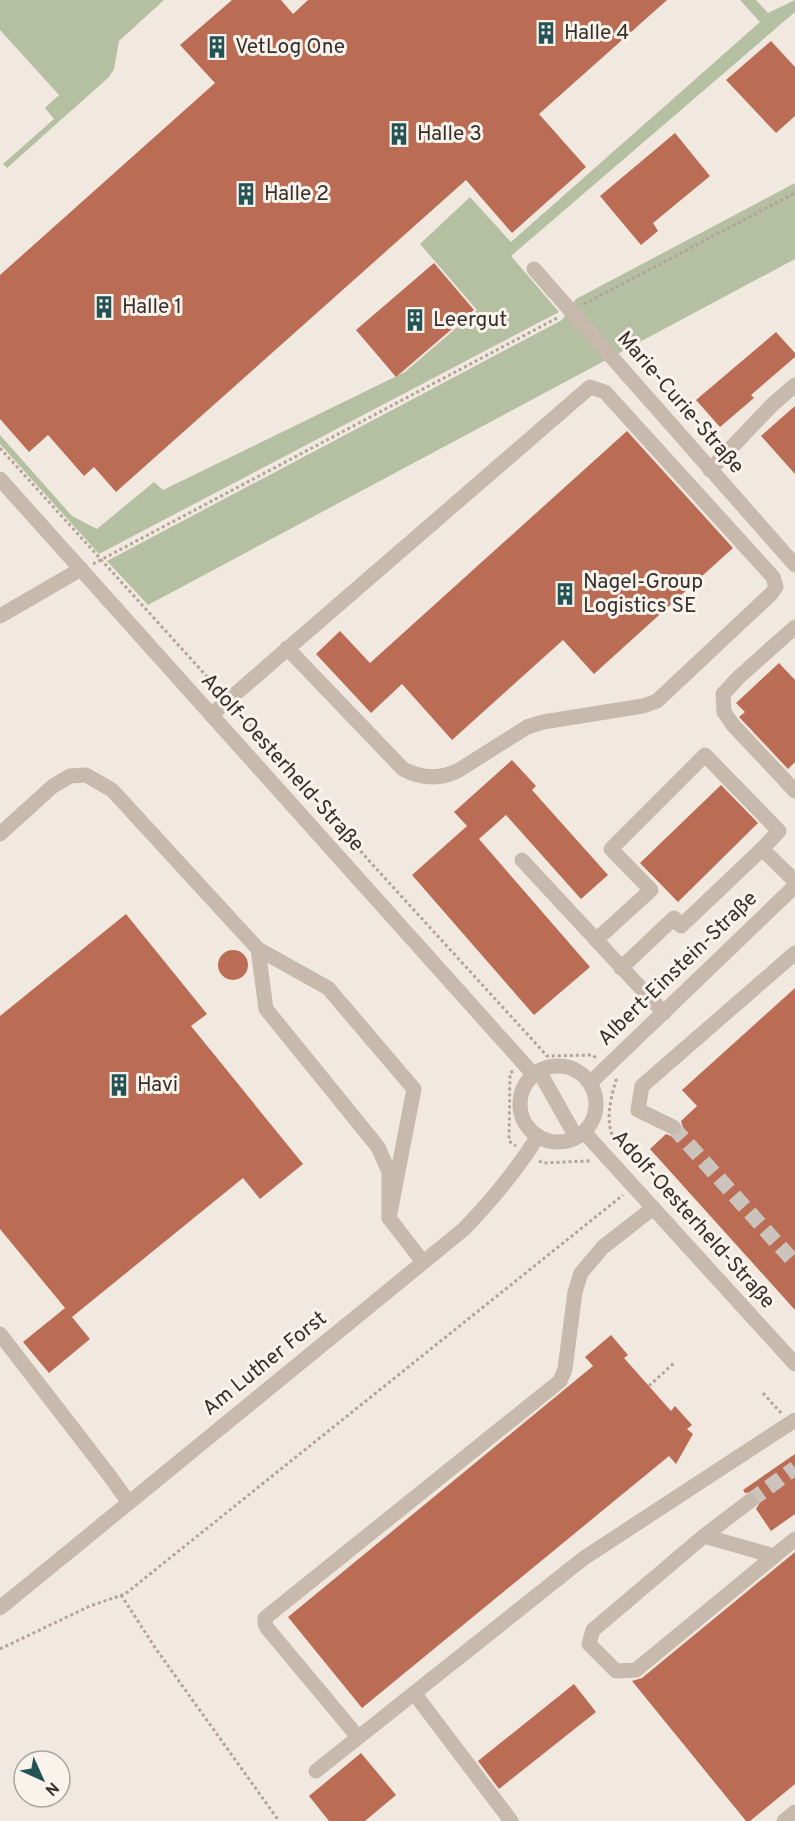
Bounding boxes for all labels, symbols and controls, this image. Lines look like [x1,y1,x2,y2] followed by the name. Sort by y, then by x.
[533,20,559,46] building icon: Halle 4
[564,20,629,47] place label: Halle 4
[204,34,230,60] building icon: VetLog One
[235,34,345,61] place label: VetLog One
[386,121,412,147] building icon: Halle 3
[417,121,482,148] place label: Halle 3
[233,181,259,207] building icon: Halle 2
[264,181,329,208] place label: Halle 2
[91,294,117,320] building icon: Halle 1
[122,294,182,321] place label: Halle 1
[402,307,428,333] building icon: Leergut
[433,307,507,334] place label: Leergut
[611,326,749,480] street label: Marie-Curie-Straße
[583,569,703,620] place label: Nagel-Group Logistics SE
[552,581,578,607] building icon: Nagel-Group Logistics SE
[194,668,370,858] street label: Adolf-Oesterheld-Straße
[592,886,764,1052] street label: Albert-Einstein-Straße
[106,1072,132,1098] building icon: Havi
[137,1072,178,1099] place label: Havi
[605,1125,781,1315] street label: Adolf-Oesterheld-Straße
[197,1306,333,1422] street label: Am Luther Forst
[12,1749,72,1809] north arrow
[40,1777,62,1799] text: N

